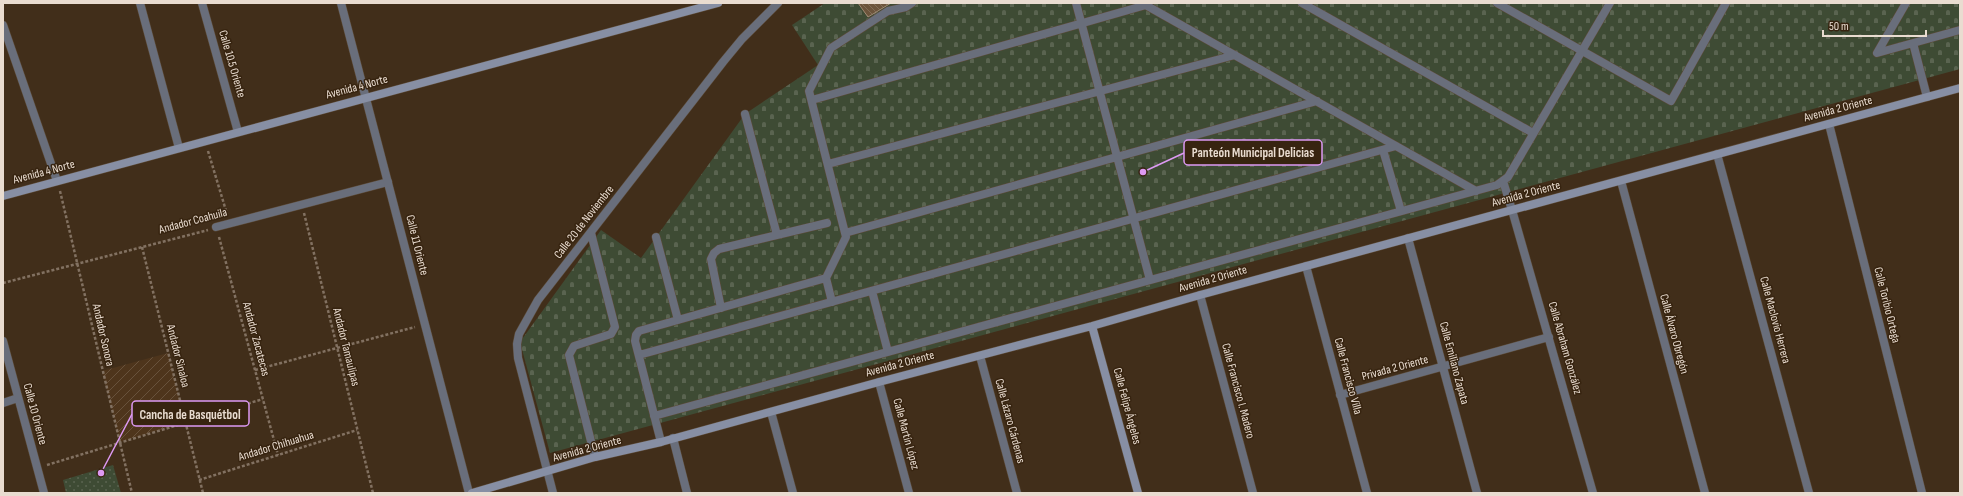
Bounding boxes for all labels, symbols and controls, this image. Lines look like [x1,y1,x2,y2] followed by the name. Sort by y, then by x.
[1823,12,1926,38] scale bar
[1829,19,1849,34] text: 50 m
[215,28,249,100] street label: Calle 10.5 Oriente
[324,72,390,103] street label: Avenida 4 Norte
[1801,93,1874,126] street label: Avenida 2 Oriente
[1184,140,1322,165] callout: Panteón Municipal Delicias
[1192,145,1314,161] text: Panteón Municipal Delicias
[11,157,77,188] street label: Avenida 4 Norte
[1489,178,1562,211] street label: Avenida 2 Oriente
[551,182,617,262] street label: Calle 20 de Noviembre
[156,205,229,238] street label: Andador Coahuila
[402,213,432,277] street label: Calle 11 Oriente
[1176,262,1249,296] street label: Avenida 2 Oriente
[1870,266,1904,345] street label: Calle Toribio Ortega
[1756,275,1794,365] street label: Calle Maclovio Herrera
[1656,292,1692,376] street label: Calle Álvaro Obregón
[239,299,273,378] street label: Andador Zacatecas
[1545,300,1586,397] street label: Calle Abraham González
[88,301,118,368] street label: Andador Sonora
[329,305,363,388] street label: Andador Tamaulipas
[1436,320,1472,406] street label: Calle Emiliano Zapata
[163,322,193,389] street label: Andador Sinaloa
[1331,336,1366,416] street label: Calle Francisco Villa
[1218,342,1258,440] street label: Calle Francisco I. Madero
[863,348,936,381] street label: Avenida 2 Oriente
[1360,352,1430,384] street label: Privada 2 Oriente
[1110,366,1144,446] street label: Calle Felipe Ángeles
[992,377,1028,465] street label: Calle Lázaro Cárdenas
[20,382,50,446] street label: Calle 10 Oriente
[889,397,923,472] street label: Calle Martín López
[132,401,249,426] callout: Cancha de Basquétbol
[139,407,241,423] text: Cancha de Basquétbol
[235,427,316,465] street label: Andador Chihuahua
[550,433,623,466] street label: Avenida 2 Oriente

